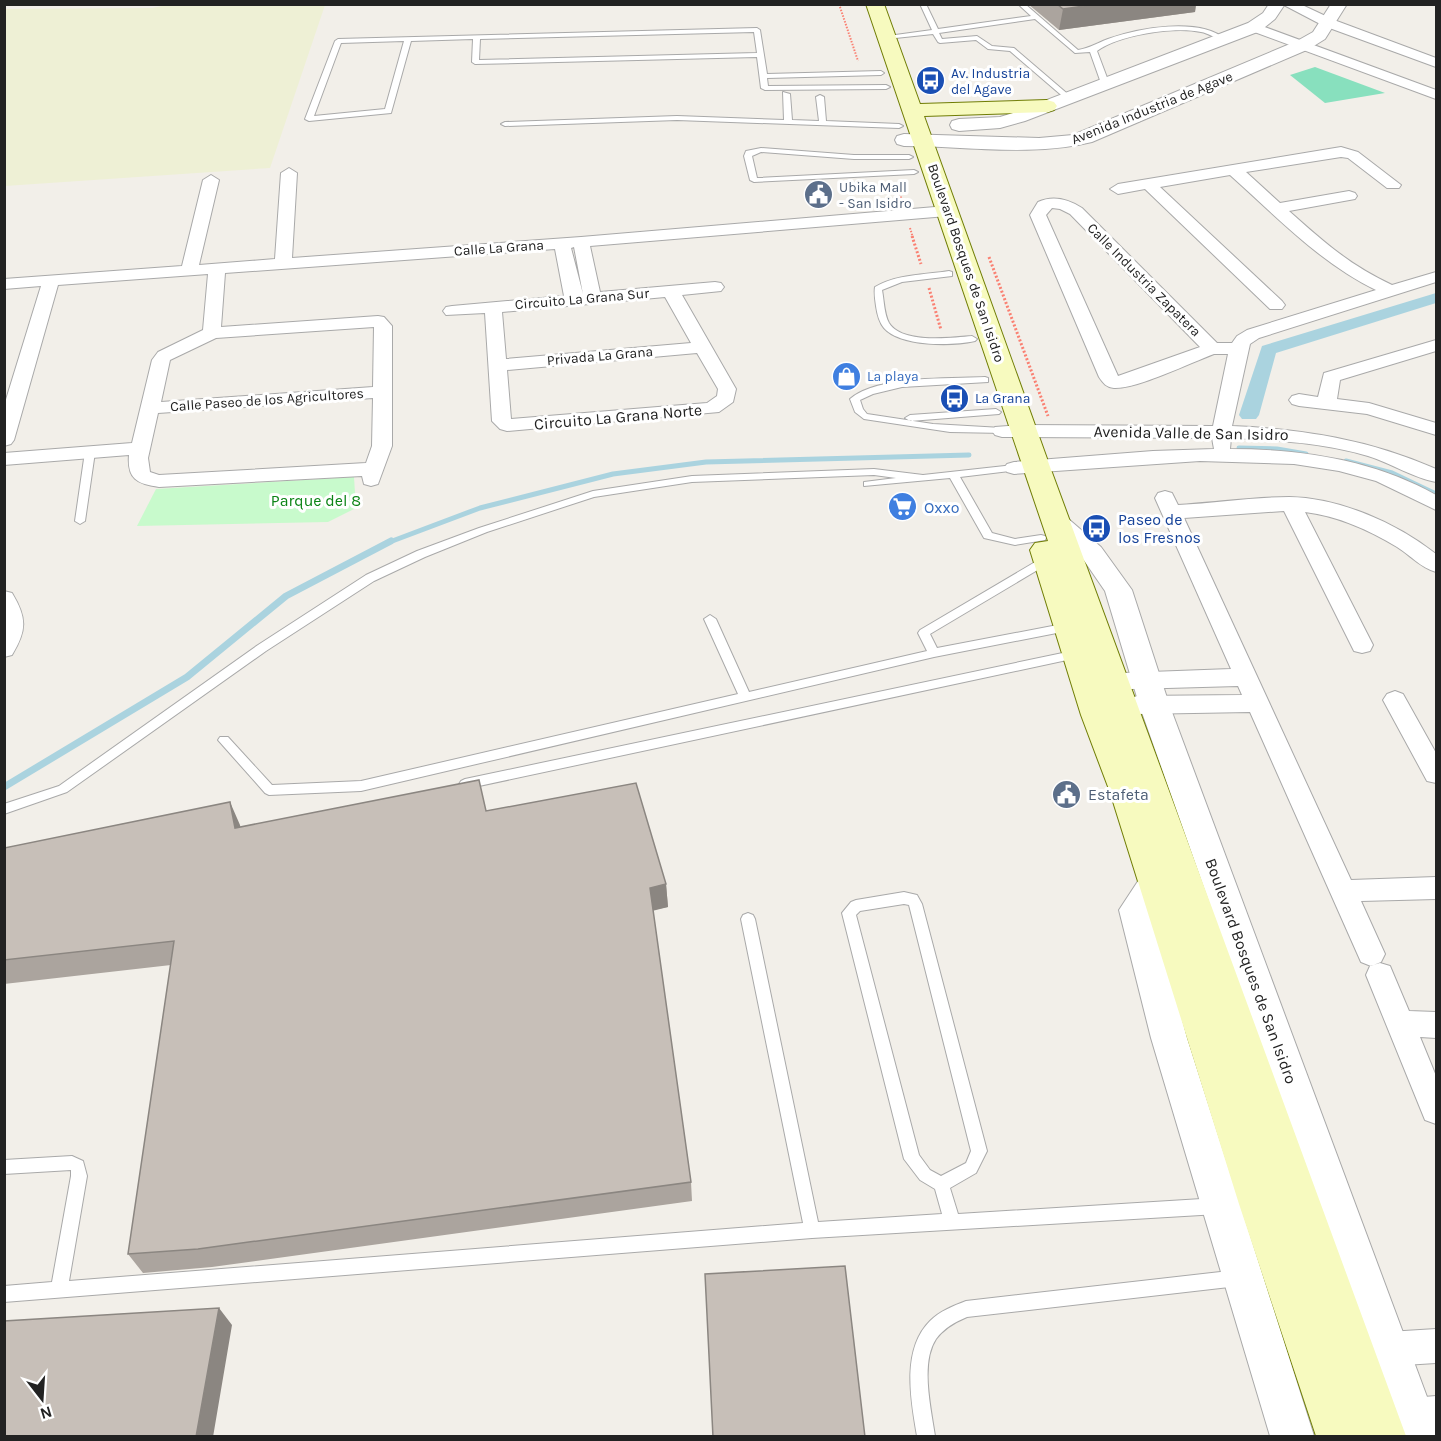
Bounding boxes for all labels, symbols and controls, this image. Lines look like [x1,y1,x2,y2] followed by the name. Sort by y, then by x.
[914,65,946,97] bus stop icon: Av. Industria del Agave
[951,65,1030,98] place label: Av. Industria del Agave
[1069,68,1235,148] street label: Avenida Industria de Agave
[924,162,1008,364] street label: Boulevard Bosques de San Isidro
[802,179,834,211] public building icon: Ubika Mall - San Isidro
[839,179,912,212] place label: Ubika Mall - San Isidro
[1084,220,1204,340] street label: Calle Industria Zapatera
[453,236,545,260] street label: Calle La Grana
[514,285,651,313] street label: Circuito La Grana Sur
[546,343,654,369] street label: Privada La Grana
[830,360,862,392] shop icon: La playa
[867,368,919,385] place label: La playa
[938,382,970,414] bus stop icon: La Grana
[170,385,364,415] street label: Calle Paseo de los Agricultores
[975,390,1031,407] place label: La Grana
[533,400,703,434] street label: Circuito La Grana Norte
[1093,422,1289,444] street label: Avenida Valle de San Isidro
[271,491,361,510] park label: Parque del 8
[887,491,919,523] supermarket icon: Oxxo
[924,498,959,517] place label: Oxxo
[1118,510,1201,547] place label: Paseo de los Fresnos
[1081,512,1113,544] bus stop icon: Paseo de los Fresnos
[1051,778,1083,810] public building icon: Estafeta
[1088,785,1149,804] place label: Estafeta
[1201,856,1301,1086] street label: Boulevard Bosques de San Isidro
[12,1369,72,1429] north arrow
[38,1402,55,1424] text: N

